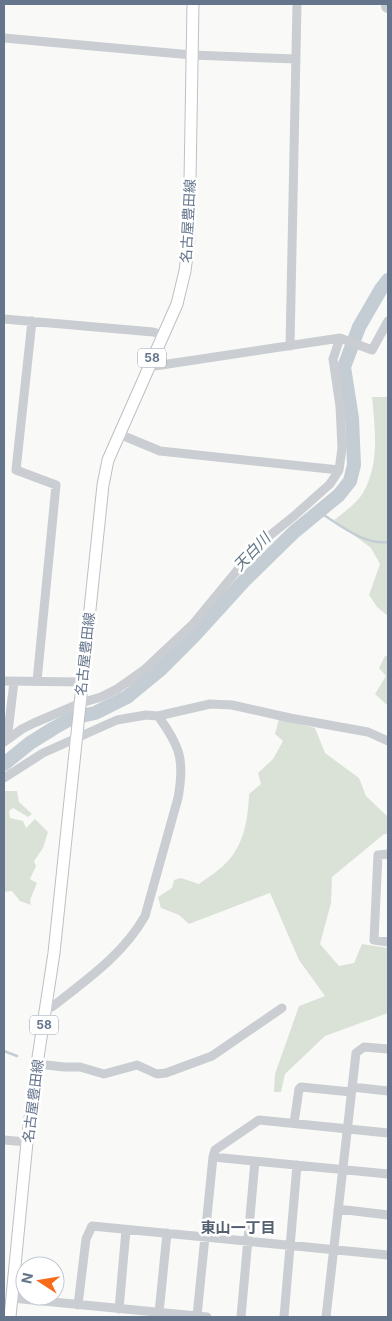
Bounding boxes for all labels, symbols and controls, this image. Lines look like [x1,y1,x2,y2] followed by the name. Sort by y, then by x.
[177,179,198,263] street label: 名古屋豊田線
[138,348,166,368] road number: 58
[229,527,275,574] water label: 天白川
[72,611,97,697] street label: 名古屋豊田線
[30,1016,58,1034] road number: 58
[19,1058,46,1144] street label: 名古屋豊田線
[200,1218,276,1237] district label: 東山一丁目
[15,1256,65,1306] north arrow
[17,1271,36,1285] text: N

